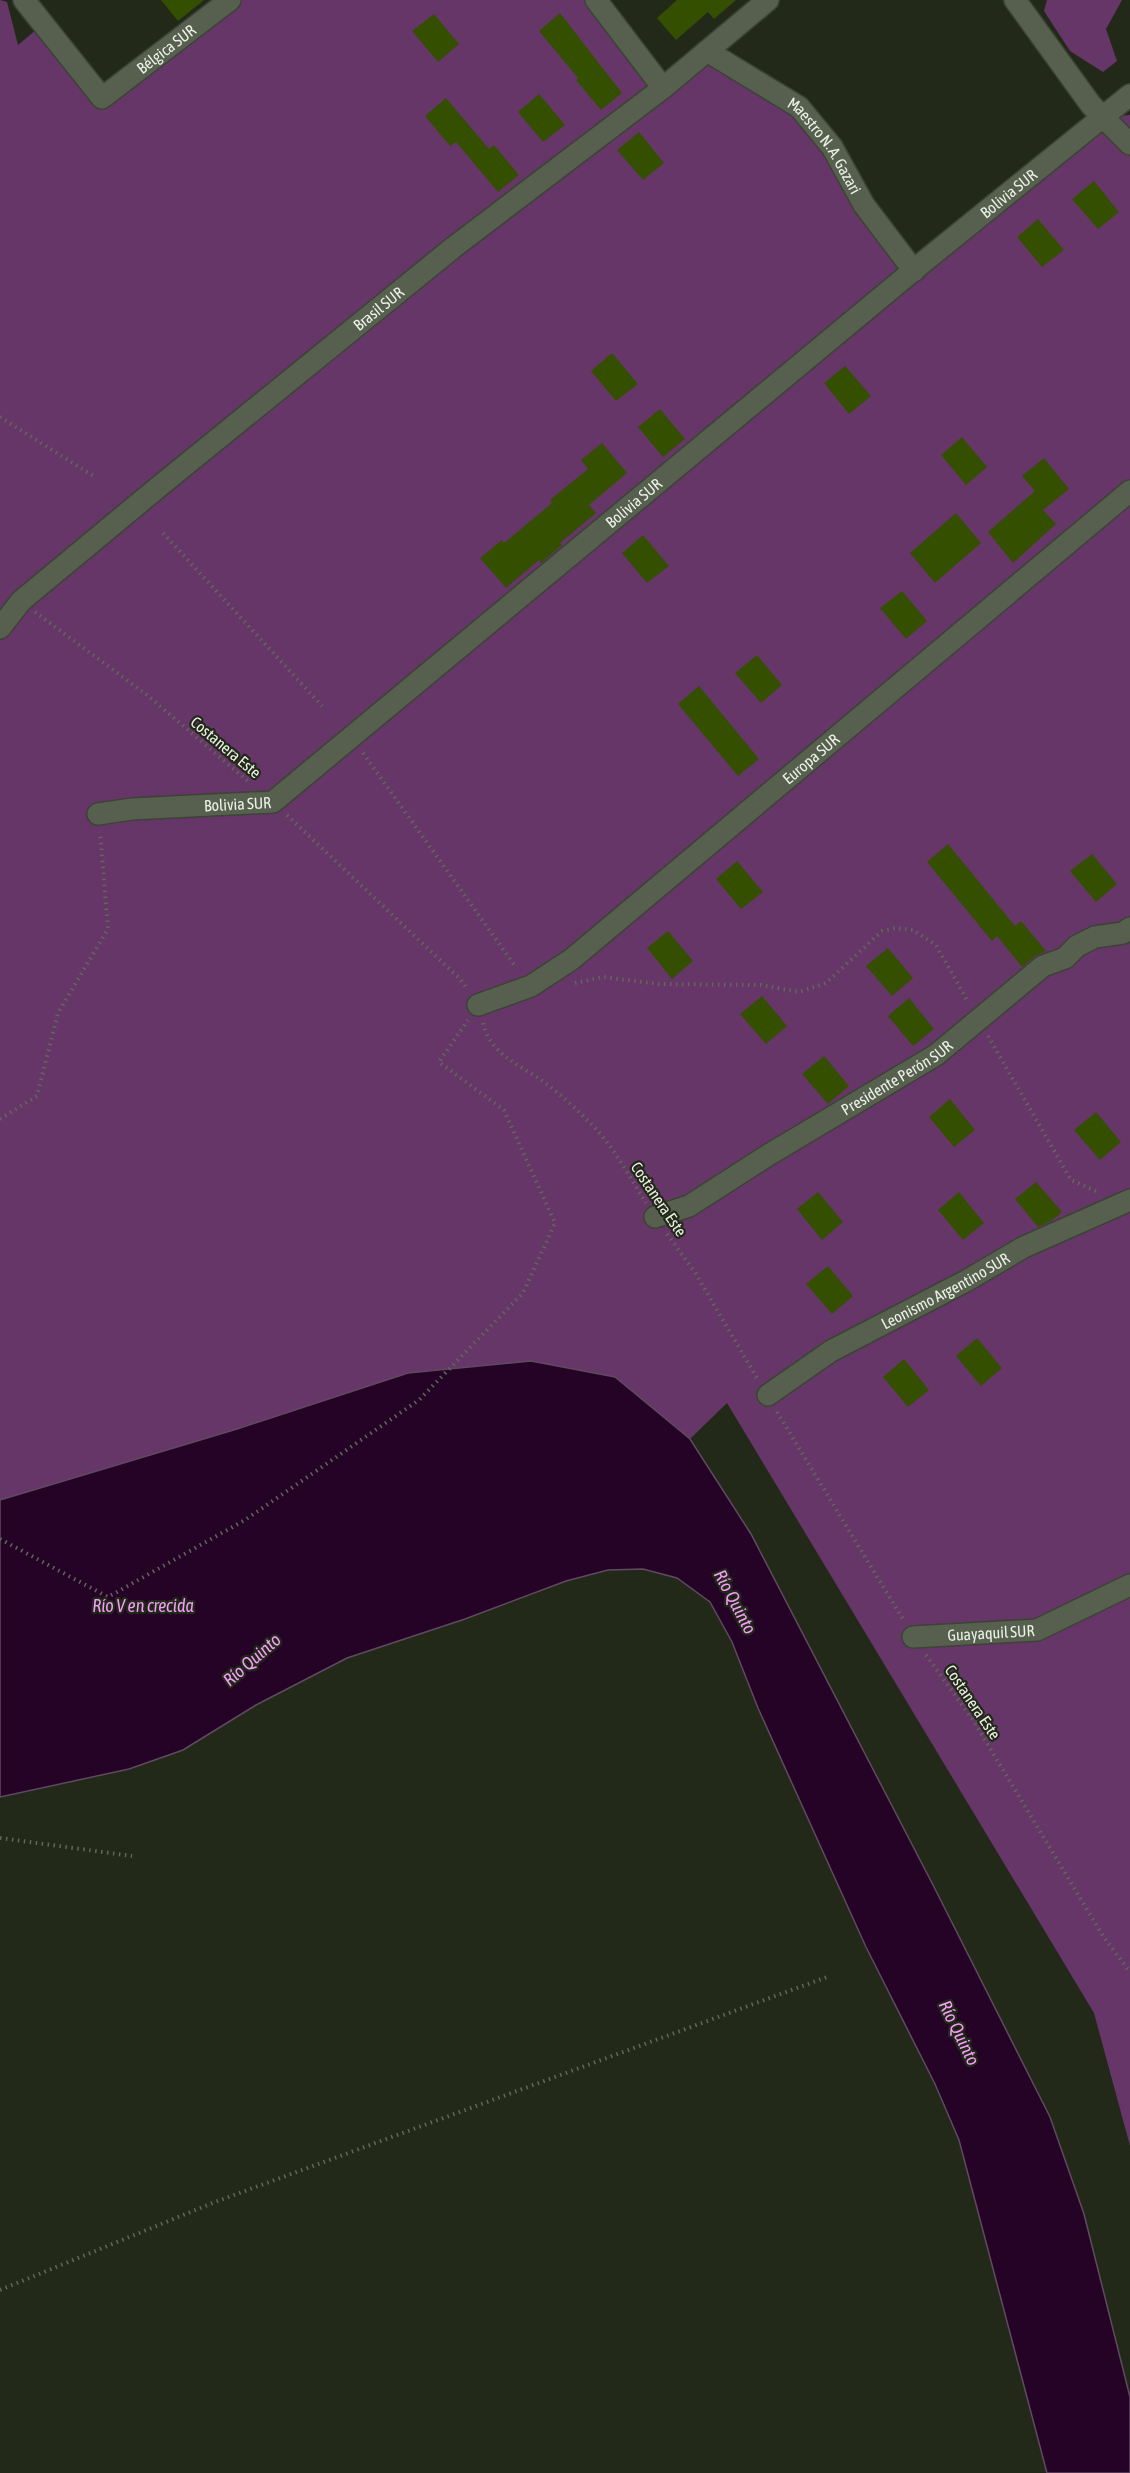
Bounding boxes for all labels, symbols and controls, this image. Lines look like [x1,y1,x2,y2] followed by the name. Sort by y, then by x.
[133,21,199,77] street label: Bélgica SUR
[785,93,865,197] street label: Maestro N. A. Gazari
[976,165,1040,222] street label: Bolivia SUR
[350,283,407,334] street label: Brasil SUR
[602,474,665,531] street label: Bolivia SUR
[187,713,265,781] street label: Costanera Este
[779,730,843,788] street label: Europa SUR
[203,793,272,814] street label: Bolivia SUR
[838,1036,956,1118] street label: Presidente Perón SUR
[628,1158,690,1240] street label: Costanera Este
[878,1249,1012,1332] street label: Leonismo Argentino SUR
[710,1566,761,1637] water label: Río Quinto
[92,1595,194,1616] water label: Río V en crecida
[947,1621,1035,1644] street label: Guayaquil SUR
[219,1629,285,1690] water label: Río Quinto
[942,1661,1004,1743] street label: Costanera Este
[935,1997,984,2069] water label: Río Quinto

